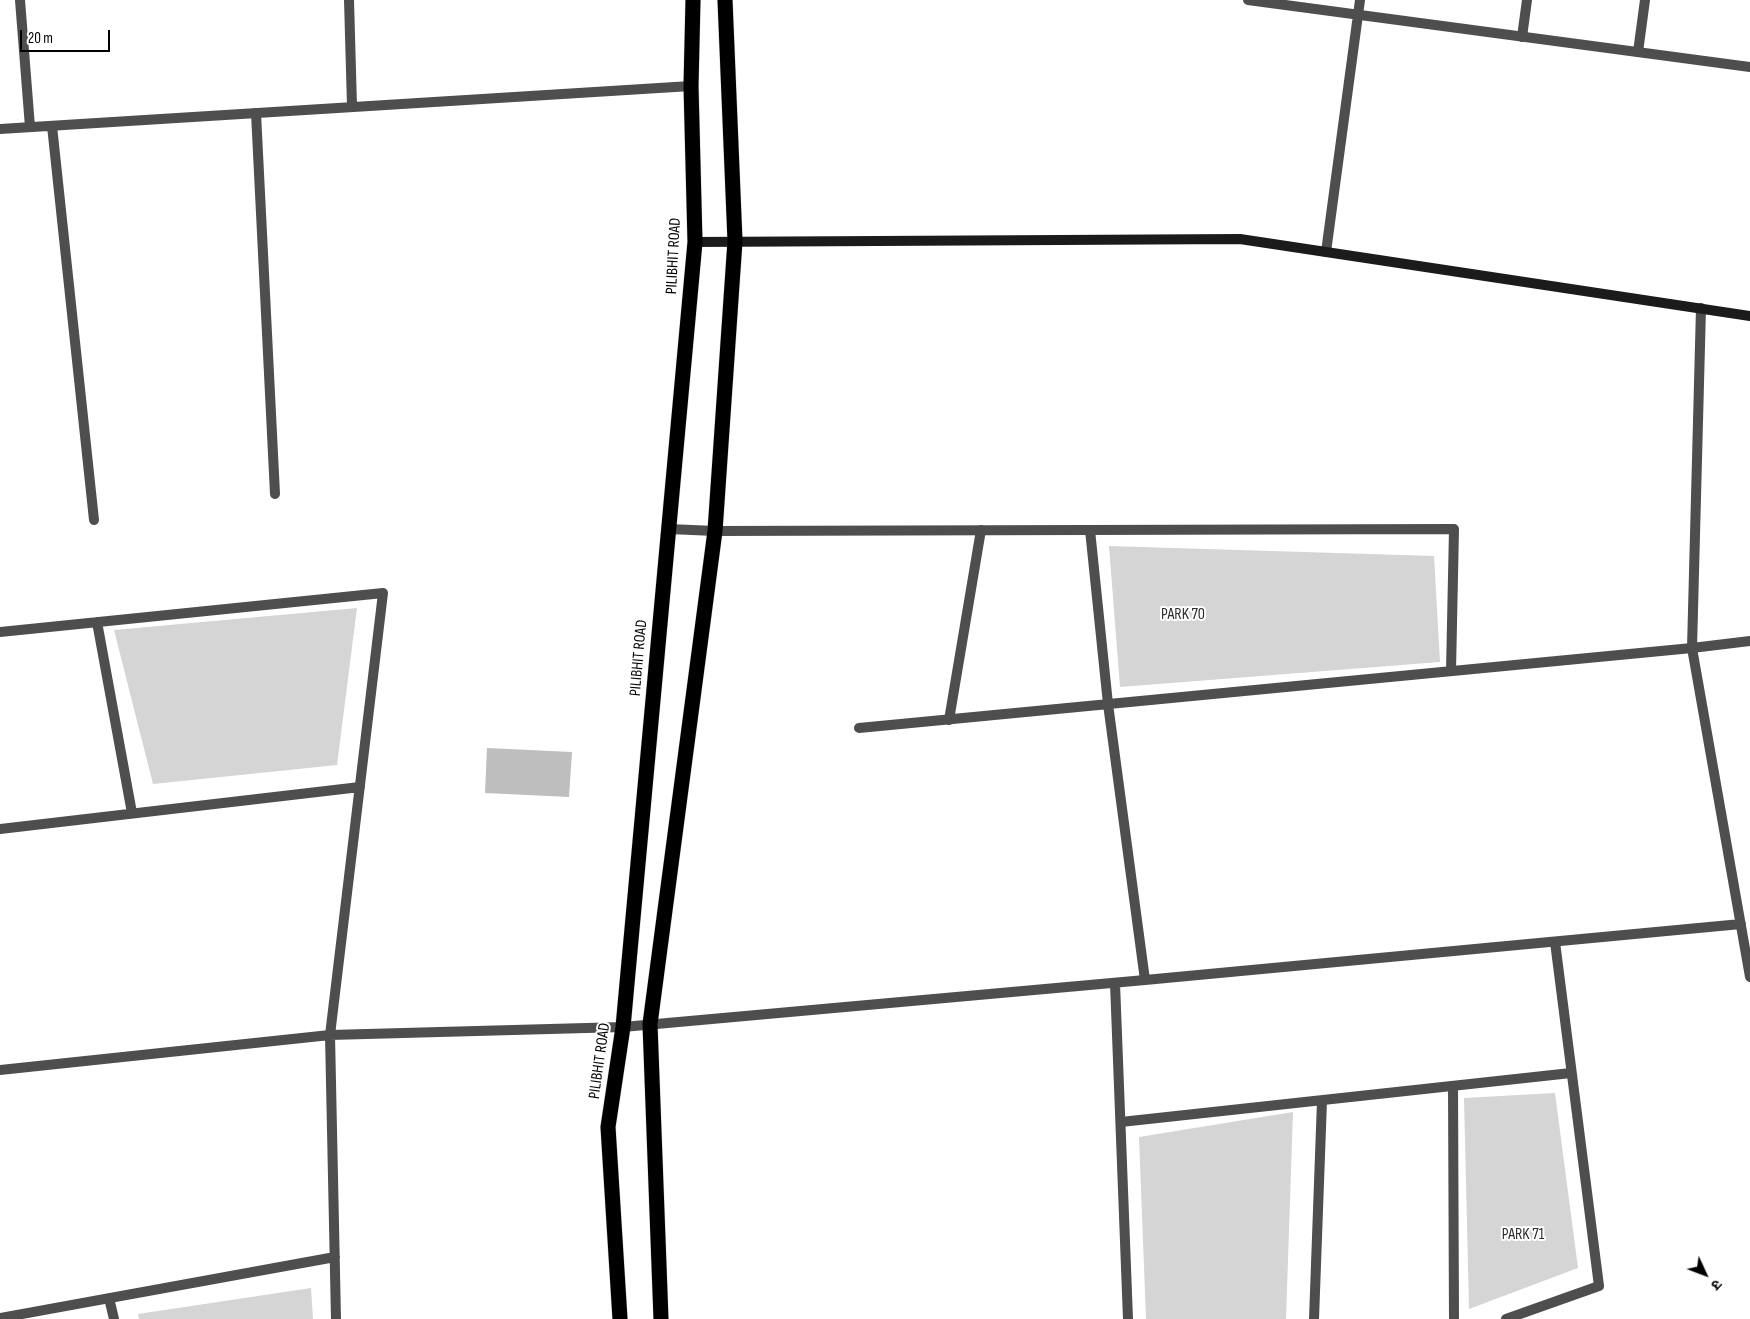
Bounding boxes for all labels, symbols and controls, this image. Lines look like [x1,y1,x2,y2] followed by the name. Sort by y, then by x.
[22,20,112,52] scale bar
[28,29,53,48] text: 20 m
[662,217,686,295] street label: PILIBHIT ROAD
[1161,605,1205,625] park label: PARK 70
[626,619,652,697] street label: PILIBHIT ROAD
[585,1022,615,1100] street label: PILIBHIT ROAD
[1502,1225,1544,1245] park label: PARK 71
[1680,1249,1730,1299] north arrow
[1707,1276,1725,1293] text: उ

